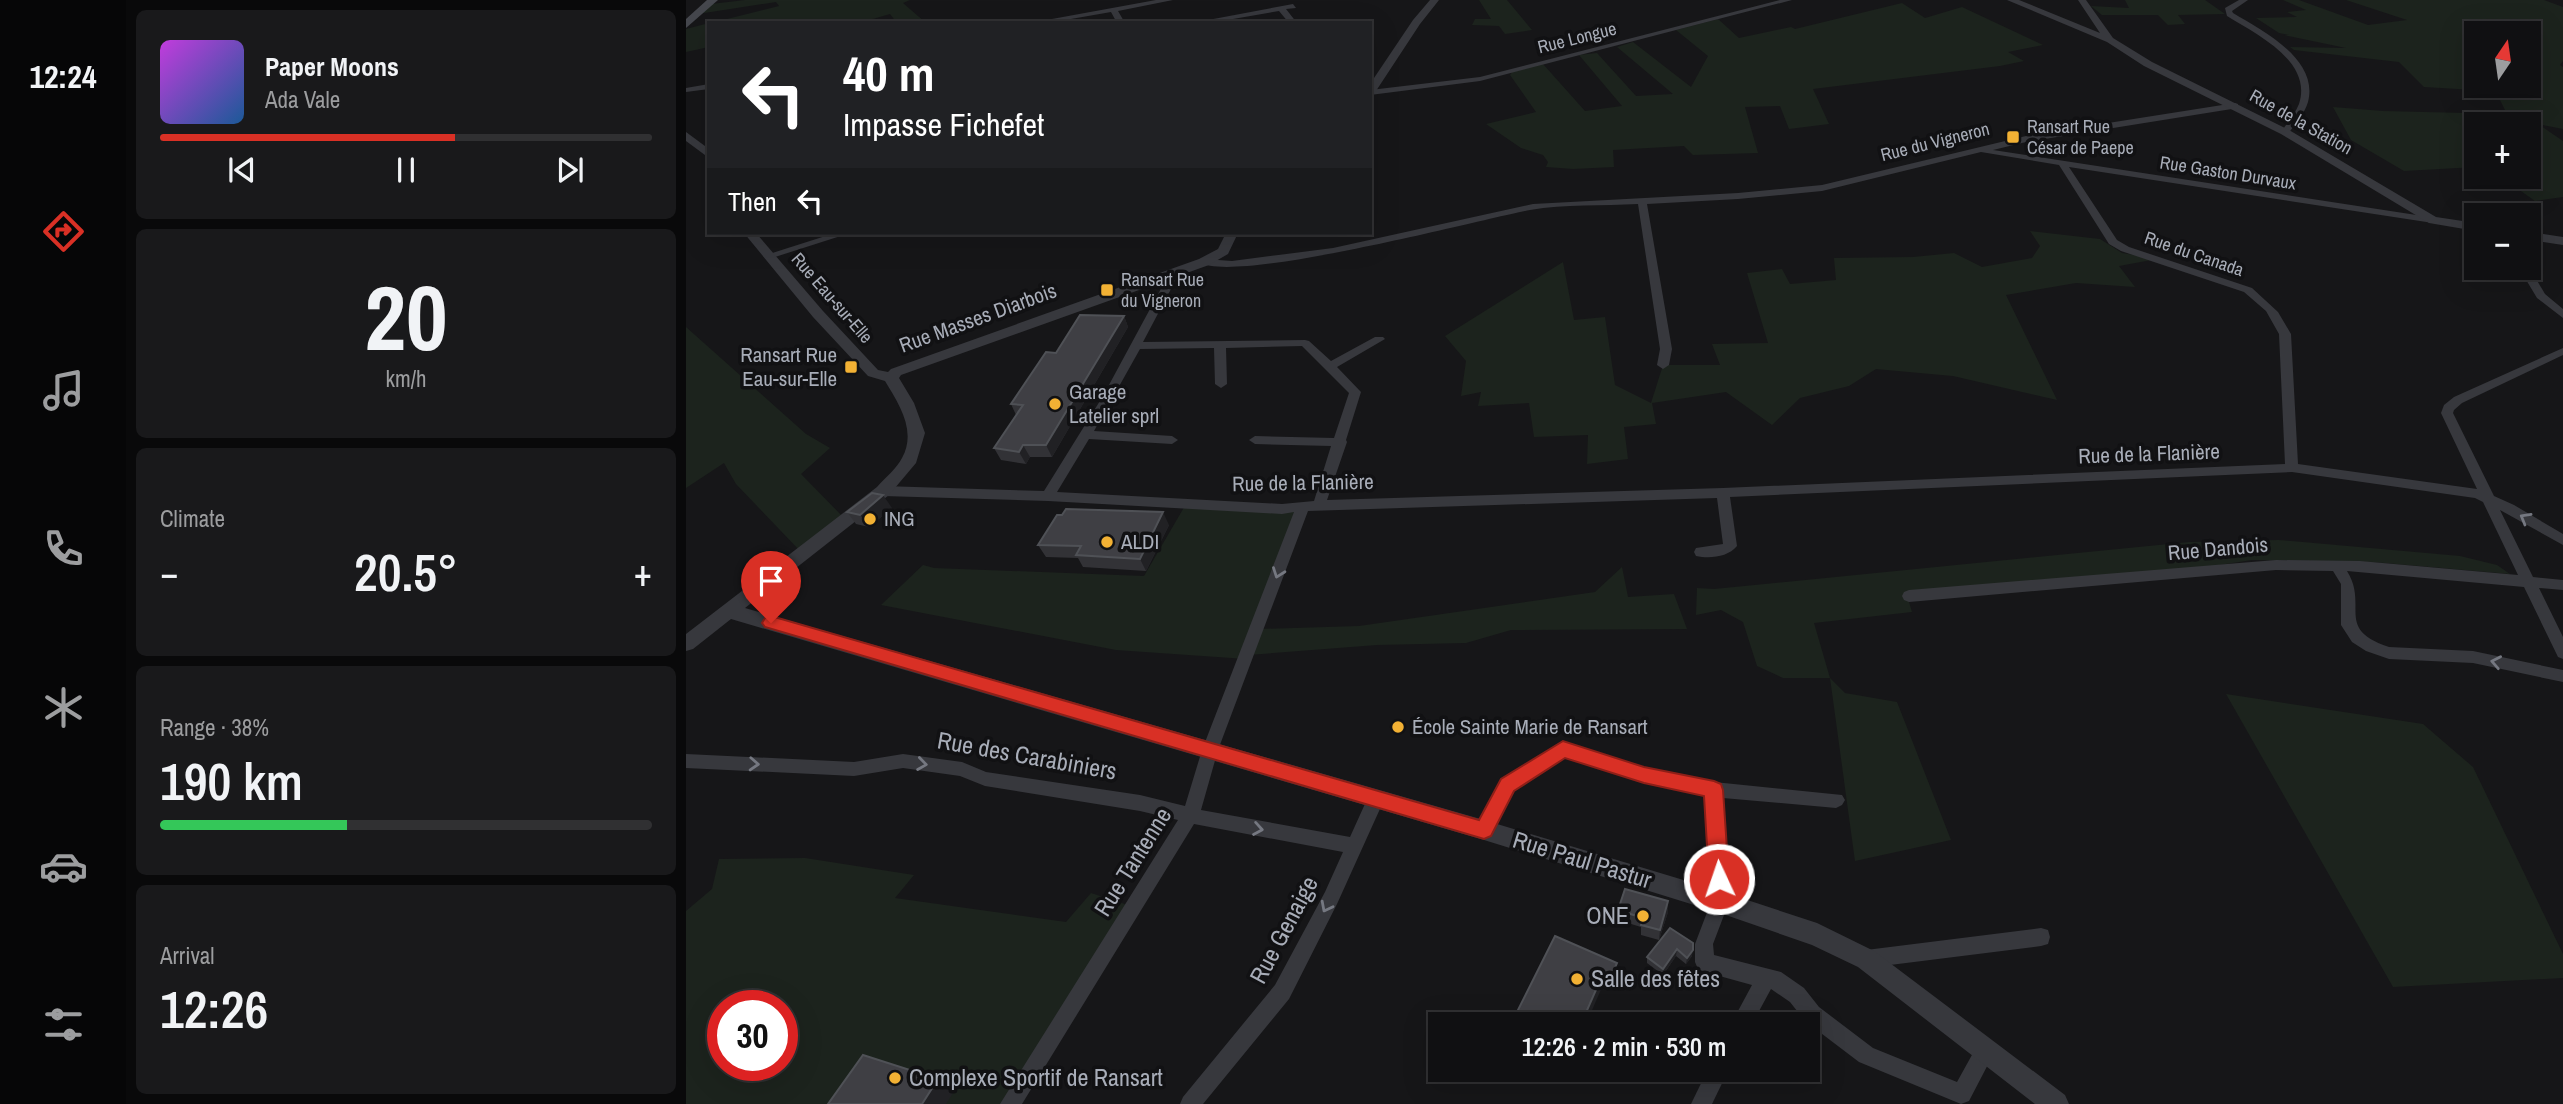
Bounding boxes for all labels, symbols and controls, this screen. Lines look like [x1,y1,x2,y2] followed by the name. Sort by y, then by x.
[1535,16,1619,59] street label: Rue Longue
[2464,21,2541,98] north arrow
[2464,21,2541,280] map controls
[843,40,935,106] text: 40 m
[265,49,399,84] text: Paper Moons
[728,49,819,140] icon: left
[29,55,97,98] text: 12:24
[2245,83,2357,160] street label: Rue de la Station
[265,84,340,115] text: Ada Vale
[843,103,1044,146] text: Impasse Fichefet
[2464,112,2541,189] button: +
[2027,114,2134,160] place label: Ransart Rue César de Paepe
[1878,116,1992,167] street label: Rue du Vigneron
[2005,129,2021,145] marker: Ransart Rue César de Paepe
[2158,149,2299,196] street label: Rue Gaston Durvaux
[223,151,261,189] icon: previous
[387,151,425,189] icon: pause
[551,151,589,189] icon: next
[791,182,829,220] icon: left
[728,184,777,219] text: Then
[2464,203,2541,280] button: −
[39,207,88,256] icon: directions
[2141,225,2247,282] street label: Rue du Canada
[786,247,879,348] street label: Rue Eau-sur-Elle
[365,256,448,378] text: 20
[1121,267,1204,313] place label: Ransart Rue du Vigneron
[895,276,1061,359] street label: Rue Masses Diarbois
[1099,282,1115,298] marker: Ransart Rue du Vigneron
[740,340,837,393] place label: Ransart Rue Eau-sur-Elle
[843,359,859,375] marker: Ransart Rue Eau-sur-Elle
[386,363,426,394] text: km/h
[39,366,88,415] icon: music
[1069,377,1159,430] place label: Garage Latelier sprl
[1047,396,1063,412] marker: Garage Latelier sprl
[2078,437,2220,470] street label: Rue de la Flanière
[1232,467,1374,498] street label: Rue de la Flanière
[160,503,225,534] text: Climate
[884,504,915,533] place label: ING
[862,511,878,527] marker: ING
[2520,513,2533,526] one-way arrow
[39,524,88,573] icon: phone
[1120,527,1159,556] place label: ALDI
[2167,530,2269,567] street label: Rue Dandois
[1099,534,1115,550] marker: ALDI
[354,537,458,607] text: 20.5°
[160,547,178,598] text: −
[634,547,652,598] text: +
[741,551,801,623] pin
[752,562,790,600] icon: arrive
[1272,566,1286,578] one-way arrow
[2490,656,2502,671] one-way arrow
[39,683,88,732] icon: climate
[160,712,269,743] text: Range · 38%
[1412,712,1648,741] place label: École Sainte Marie de Ransart
[1390,719,1406,735] marker: École Sainte Marie de Ransart
[935,723,1119,787] street label: Rue des Carabiniers
[160,746,303,816] text: 190 km
[916,756,928,771] one-way arrow
[749,757,760,772] one-way arrow
[1086,801,1178,922] street label: Rue Tantenne
[1252,821,1264,836] one-way arrow
[1509,823,1656,895] street label: Rue Paul Pastur
[39,842,88,891] icon: car
[1682,842,1756,916] position arrow
[1242,870,1325,989] street label: Rue Genaige
[1586,899,1629,931] place label: ONE
[1321,900,1335,913] one-way arrow
[1635,908,1651,924] marker: ONE
[160,940,215,971] text: Arrival
[1591,962,1720,994] place label: Salle des fêtes
[1569,971,1585,987] marker: Salle des fêtes
[160,974,268,1044] text: 12:26
[707,990,798,1081] speed limit sign: 30
[39,1000,88,1049] icon: filters
[1522,1029,1726,1064] text: 12:26 · 2 min · 530 m
[909,1061,1163,1093] place label: Complexe Sportif de Ransart
[887,1070,903,1086] marker: Complexe Sportif de Ransart

